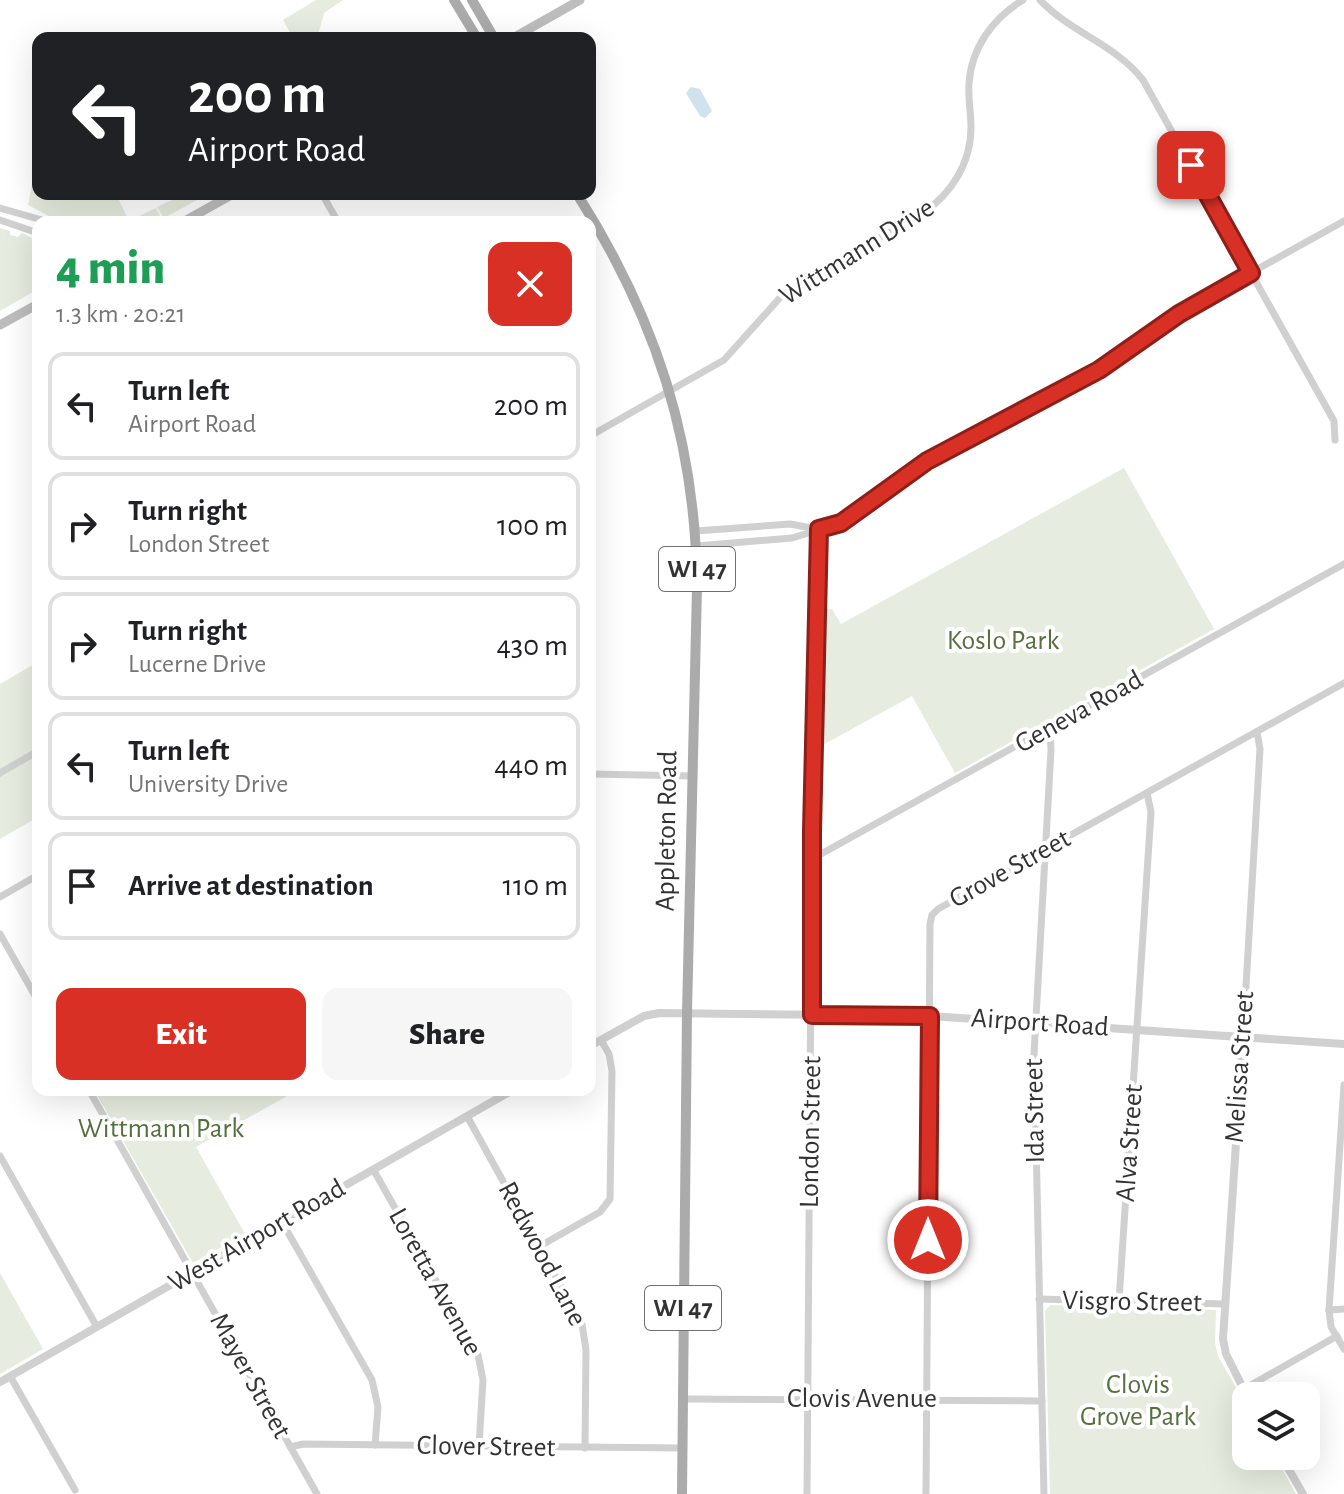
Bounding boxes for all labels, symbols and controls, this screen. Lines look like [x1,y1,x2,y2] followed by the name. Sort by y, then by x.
[56,64,160,168] icon: left
[188,67,326,123] text: 200 m
[1157,131,1225,199] pin
[188,132,365,168] text: Airport Road
[1169,143,1213,187] icon: arrive
[775,193,939,311] street label: Wittmann Drive
[488,242,572,326] button: close
[56,245,165,293] text: 4 min
[56,301,185,327] text: 1.3 km · 20:21
[128,376,229,406] text: Turn left
[60,384,104,428] icon: left
[494,391,568,421] text: 200 m
[128,411,256,437] text: Airport Road
[128,496,247,526] text: Turn right
[60,504,104,548] icon: right
[497,511,568,541] text: 100 m
[128,531,269,557] text: London Street
[659,547,735,591] road number: WI 47
[128,616,247,646] text: Turn right
[60,624,104,668] icon: right
[947,627,1059,655] park label: Koslo Park
[496,631,568,661] text: 430 m
[128,651,266,677] text: Lucerne Drive
[1010,666,1148,758] street label: Geneva Road
[128,736,229,766] text: Turn left
[60,744,104,788] icon: left
[652,750,682,912] street label: Appleton Road
[494,751,568,781] text: 440 m
[128,771,288,797] text: University Drive
[945,824,1075,914] street label: Grove Street
[60,864,104,908] icon: arrive
[128,871,374,901] text: Arrive at destination
[503,871,568,901] text: 110 m
[56,988,306,1080] button: Exit
[322,988,572,1080] button: Share
[1221,990,1259,1144] street label: Melissa Street
[970,1004,1110,1042] street label: Airport Road
[796,1056,826,1208] street label: London Street
[1020,1058,1050,1164] street label: Ida Street
[1112,1083,1148,1203] street label: Alva Street
[78,1115,244,1143] park label: Wittmann Park
[164,1174,350,1298] street label: West Airport Road
[492,1177,592,1331] street label: Redwood Lane
[886,1198,970,1282] position arrow
[383,1204,487,1360] street label: Loretta Avenue
[645,1286,721,1330] road number: WI 47
[1062,1287,1202,1317] street label: Visgro Street
[204,1309,296,1443] street label: Mayer Street
[1080,1371,1196,1431] park label: Clovis Grove Park
[1232,1382,1320,1470] map controls
[1232,1382,1320,1470] button: layers
[787,1385,937,1413] street label: Clovis Avenue
[416,1432,556,1462] street label: Clover Street

